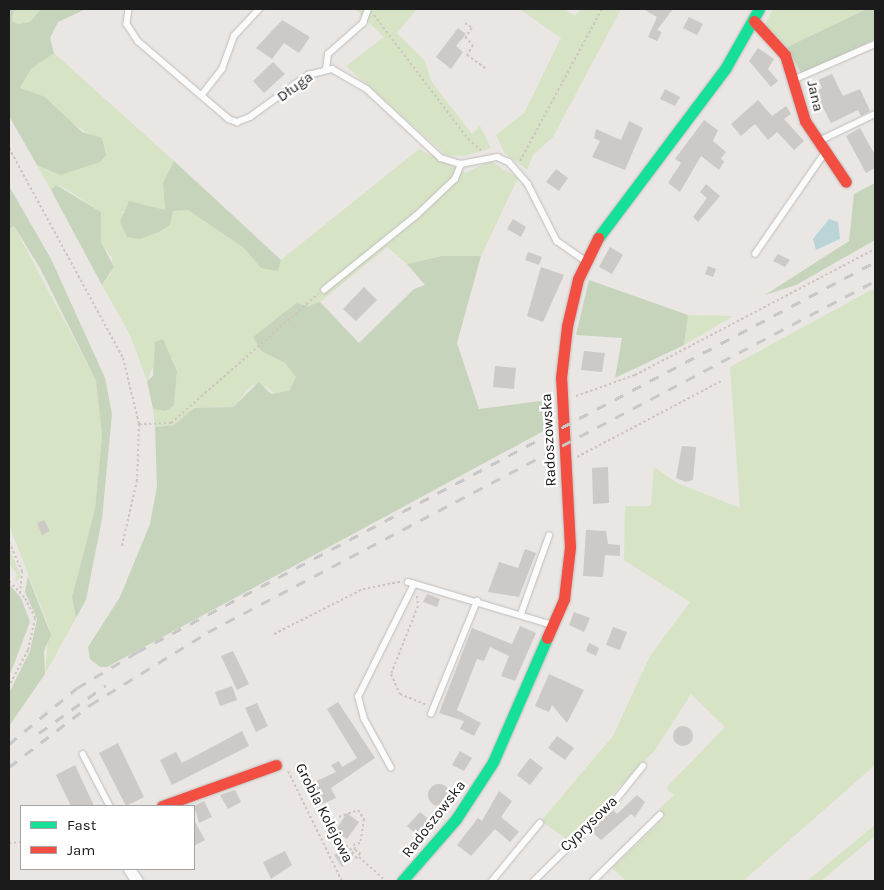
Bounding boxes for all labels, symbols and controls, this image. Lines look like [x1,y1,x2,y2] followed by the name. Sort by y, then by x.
[274,68,316,106] street label: Długa
[803,79,827,113] street label: Jana
[538,393,560,487] street label: Radoszowska
[291,760,357,866] street label: Grobla Kolejowa
[398,777,470,861] street label: Radoszowska
[557,792,621,856] street label: Cyprysowa
[20,805,195,870] legend
[67,816,96,834] text: Fast
[67,841,95,859] text: Jam

